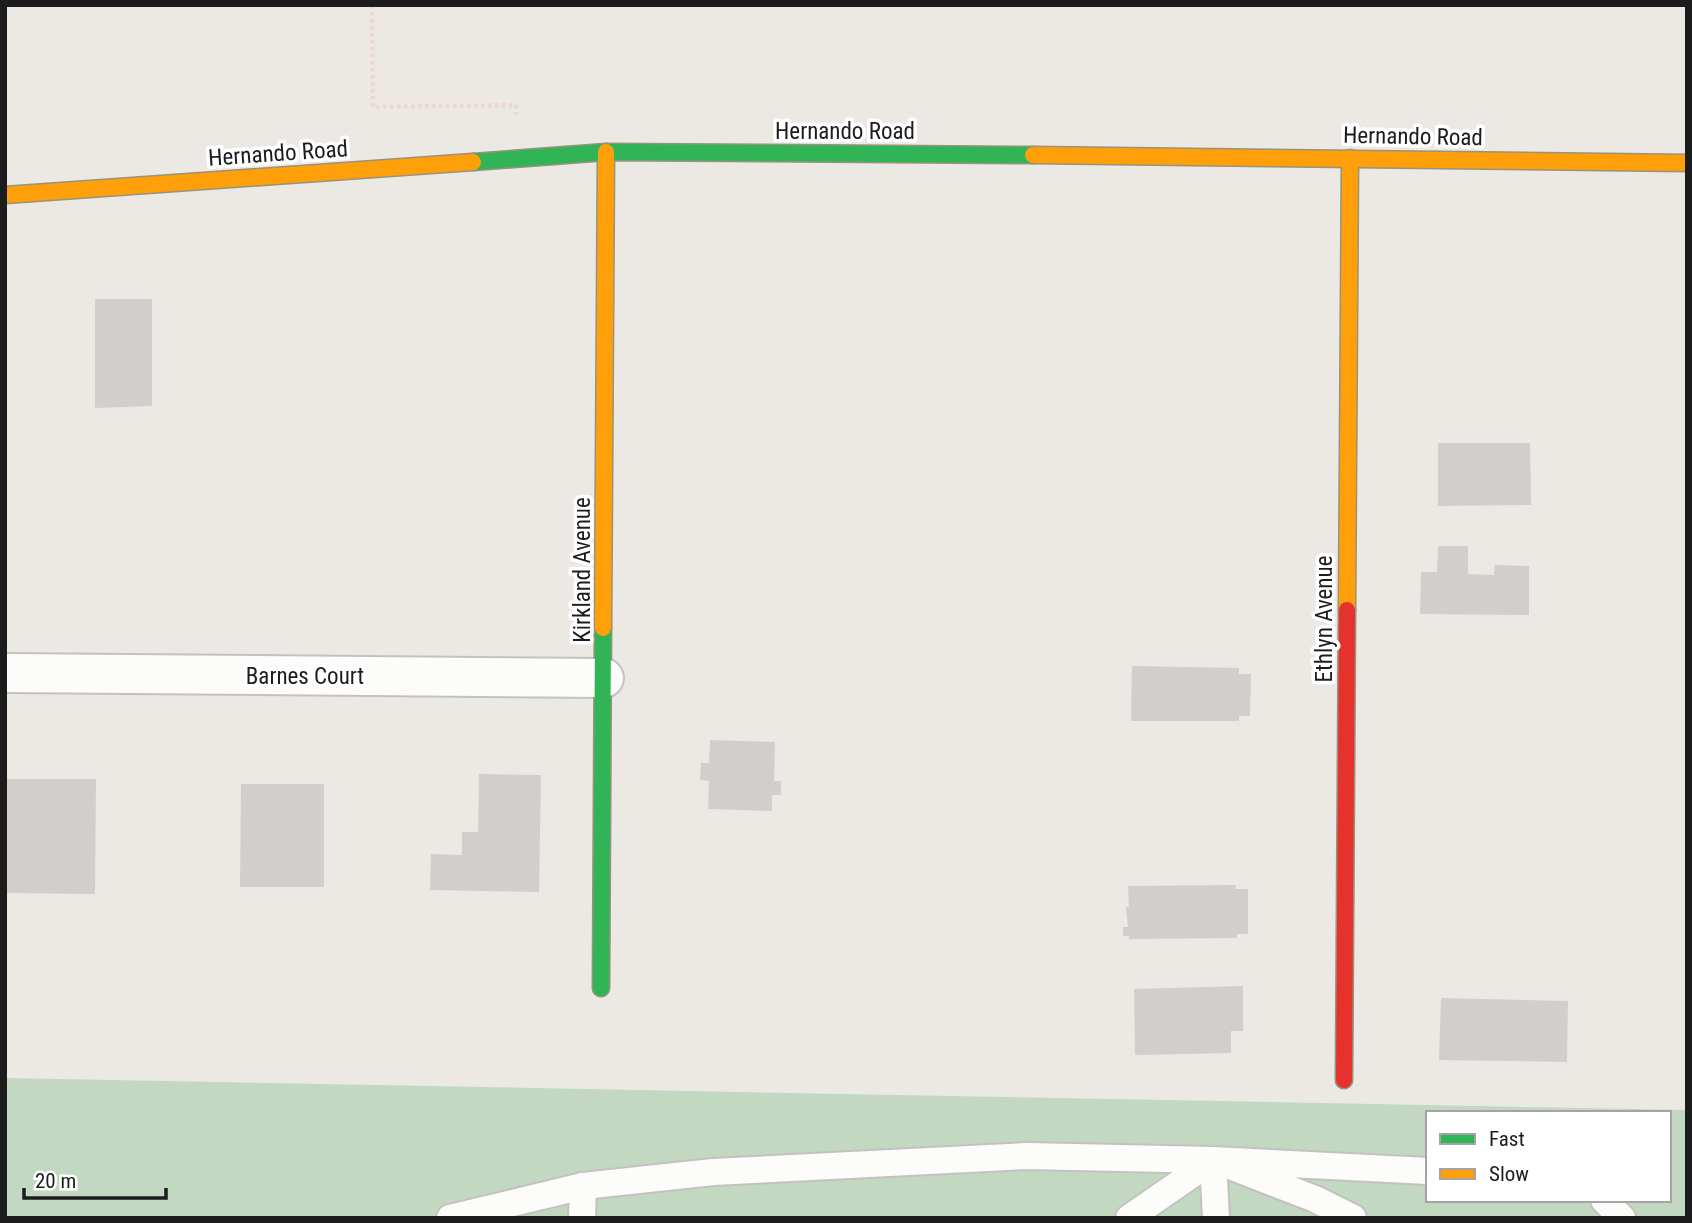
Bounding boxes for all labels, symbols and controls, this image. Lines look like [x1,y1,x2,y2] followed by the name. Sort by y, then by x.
[775,118,915,145] street label: Hernando Road
[1343,122,1483,151] street label: Hernando Road
[207,135,349,172] street label: Hernando Road
[569,497,596,643] street label: Kirkland Avenue
[1311,556,1338,682] street label: Ethlyn Avenue
[246,663,364,690] street label: Barnes Court
[1426,1111,1671,1202] legend
[1489,1127,1525,1151] text: Fast
[24,1156,166,1200] scale bar
[1489,1162,1529,1186] text: Slow
[35,1169,76,1193] text: 20 m

